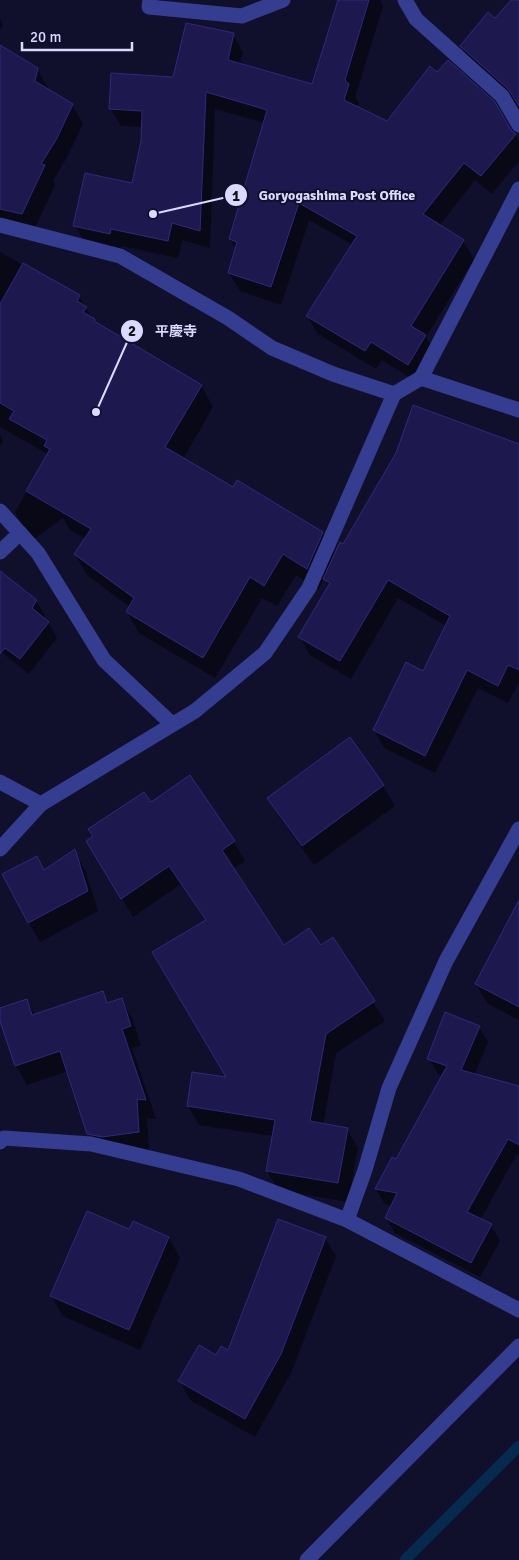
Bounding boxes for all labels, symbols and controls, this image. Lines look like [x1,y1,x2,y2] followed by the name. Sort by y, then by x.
[22,20,132,52] scale bar
[30,28,61,46] text: 20 m
[224,181,425,210] callout: Goryogashima Post Office
[232,187,240,205] text: 1
[259,187,415,204] text: Goryogashima Post Office
[120,316,207,345] callout: 平慶寺
[128,322,136,340] text: 2
[155,323,197,340] text: 平慶寺

